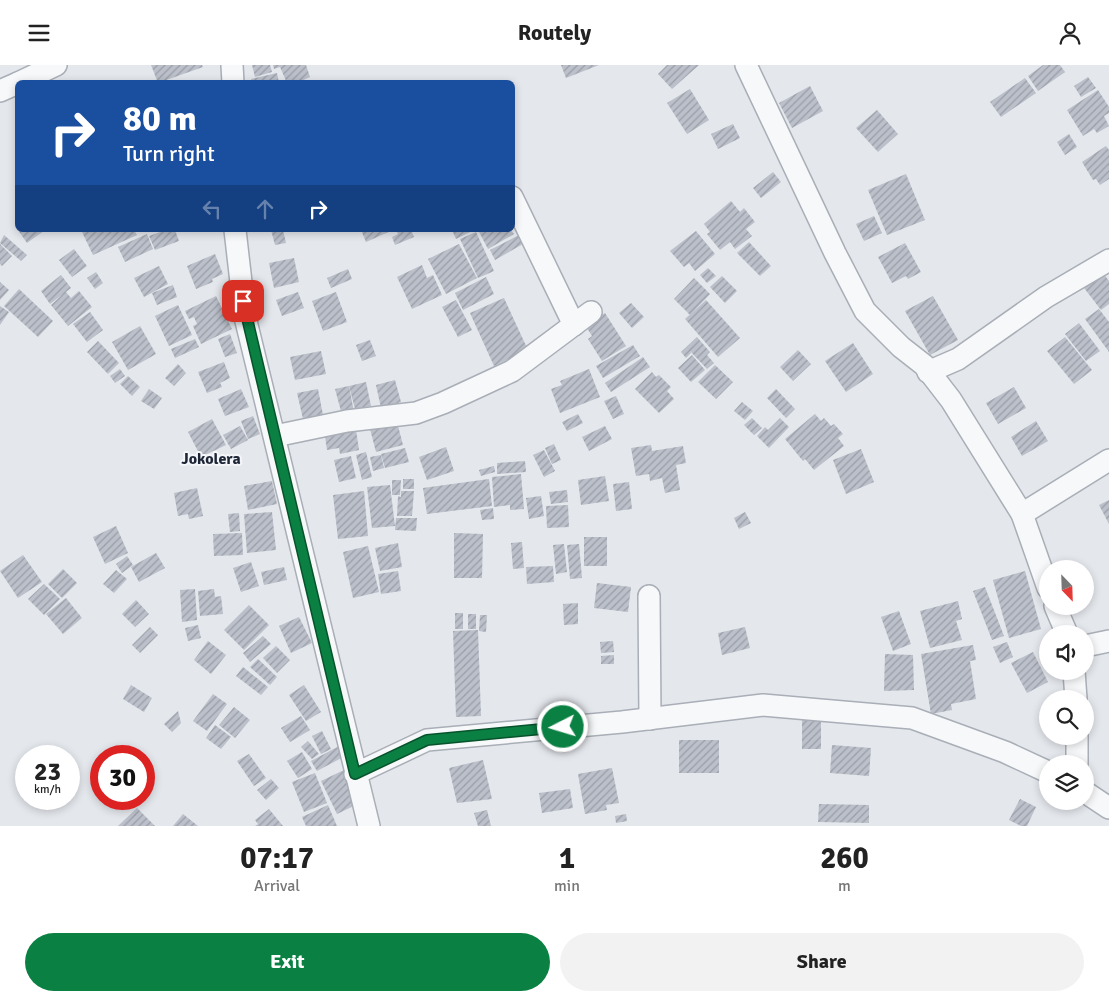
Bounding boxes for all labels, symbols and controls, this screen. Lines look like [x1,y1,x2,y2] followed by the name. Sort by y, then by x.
[25,19,53,47] icon: menu
[518,19,591,46] text: Routely
[1056,19,1084,47] icon: person
[123,97,197,140] text: 80 m
[40,100,105,165] icon: right
[123,140,215,167] text: Turn right
[198,195,226,223] icon: left
[251,195,279,223] icon: ahead
[304,195,332,223] icon: right
[222,280,264,322] pin
[229,287,257,315] icon: arrive
[181,449,241,469] district label: Jokolera
[1039,560,1094,615] north arrow
[1039,560,1094,810] map controls
[1039,625,1094,680] button: sound
[1039,690,1094,745] button: search
[536,700,588,752] position arrow
[90,745,155,810] speed limit sign: 30
[1039,755,1094,810] button: layers
[34,756,61,787] text: 23
[34,782,61,797] text: km/h
[240,840,314,877] text: 07:17
[559,840,575,877] text: 1
[820,840,869,877] text: 260
[254,876,300,896] text: Arrival
[554,876,580,896] text: min
[838,876,851,896] text: m
[25,933,550,991] button: Exit
[560,933,1084,991] button: Share

